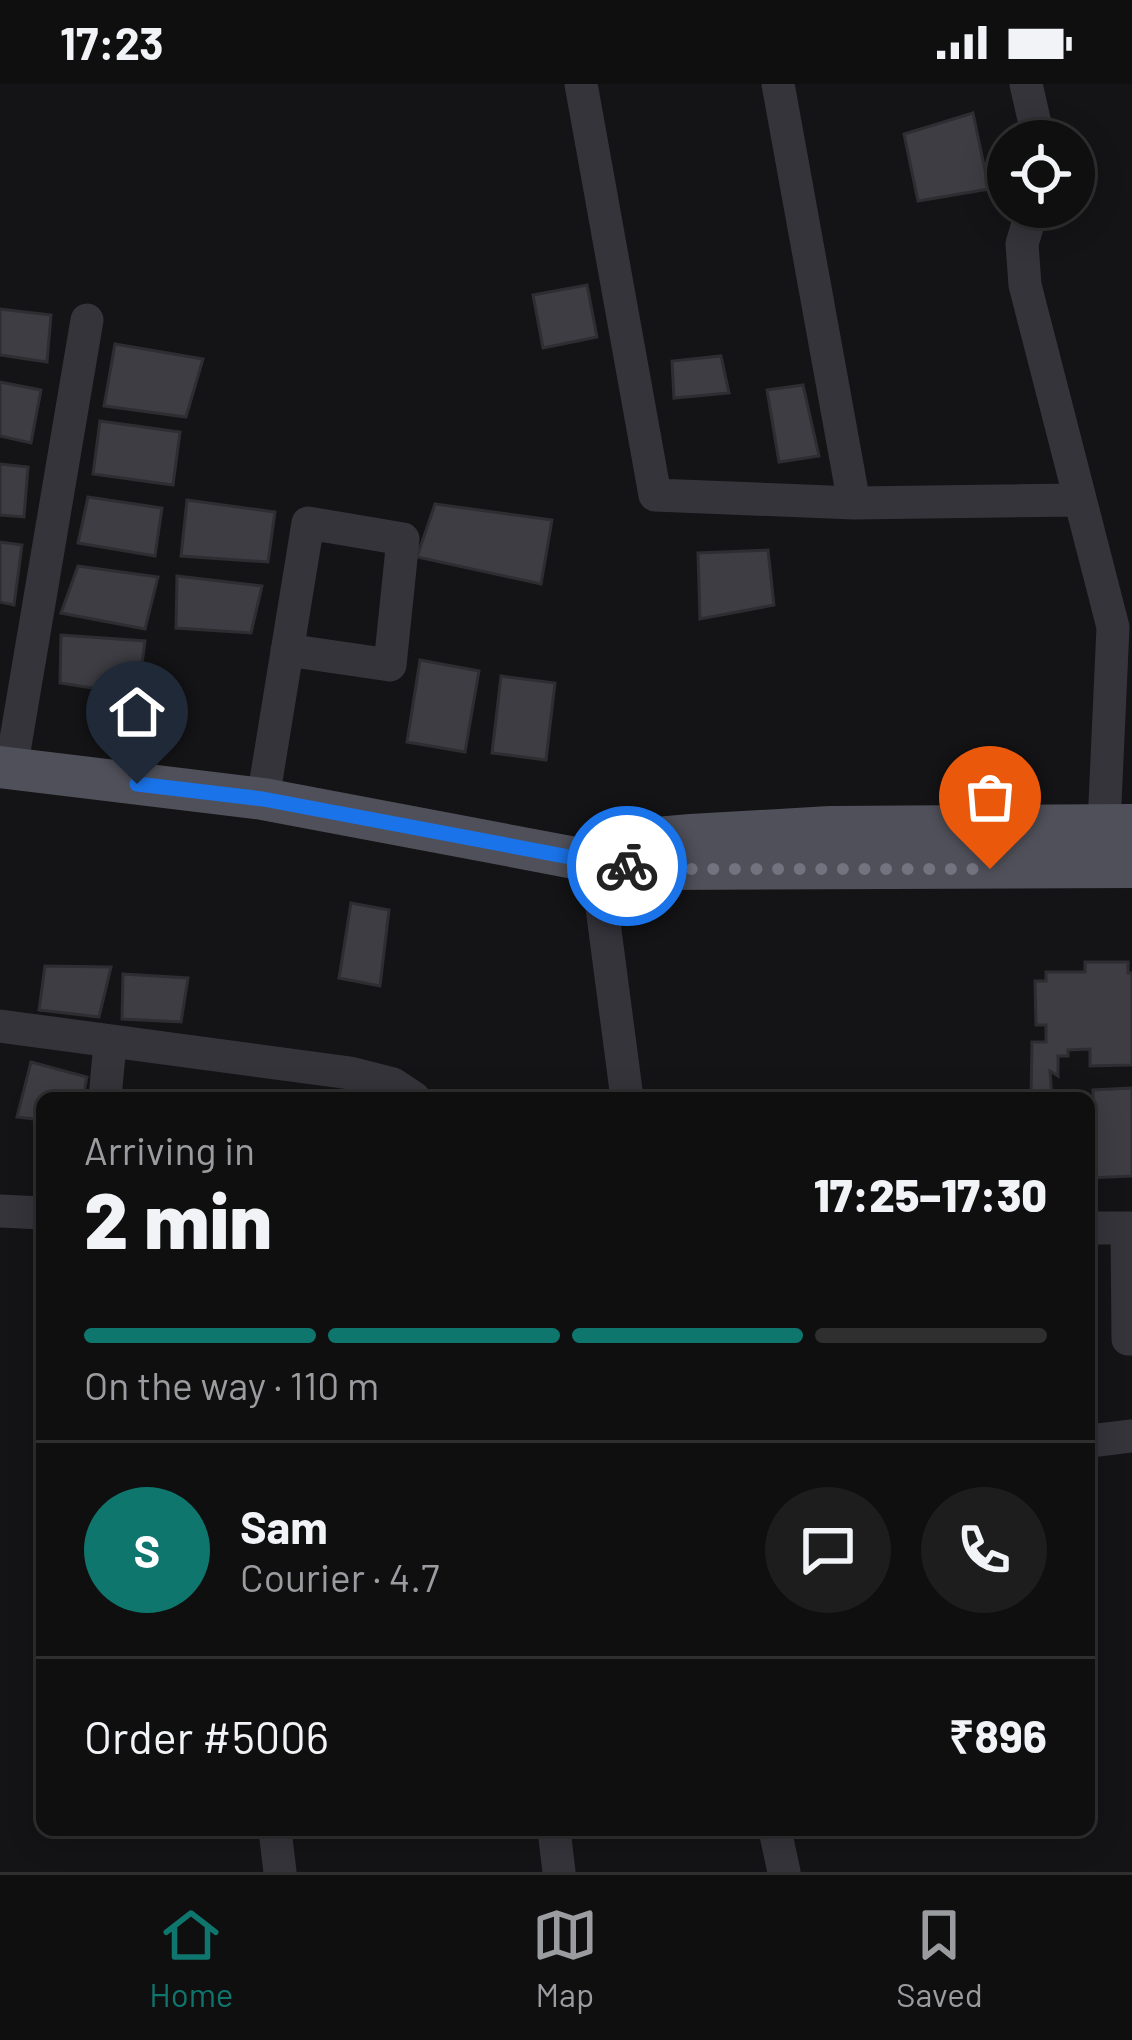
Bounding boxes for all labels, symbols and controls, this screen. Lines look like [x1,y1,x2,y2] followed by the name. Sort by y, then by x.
[60,15,164,69] text: 17:23
[987,120,1095,228] map controls
[987,120,1095,228] button: locate
[86,661,188,784] pin
[104,679,170,745] icon: home
[939,746,1041,869] pin
[957,764,1023,830] icon: bag
[567,806,687,926] courier
[594,833,660,899] icon: bike
[84,1126,255,1173] text: Arriving in
[814,1167,1047,1221] text: 17:25–17:30
[84,1171,272,1265] text: 2 min
[84,1361,379,1408] text: On the way · 110 m
[765,1487,891,1613] button: chat
[921,1487,1047,1613] button: phone
[240,1499,328,1553] text: Sam
[134,1523,160,1577] text: S
[240,1553,440,1600] text: Courier · 4.7
[949,1708,1047,1762] text: ₹896
[84,1709,329,1763] text: Order #5006
[149,1902,233,2014] tab: Home
[532,1902,598,2014] tab: Map
[896,1902,983,2014] tab: Saved

